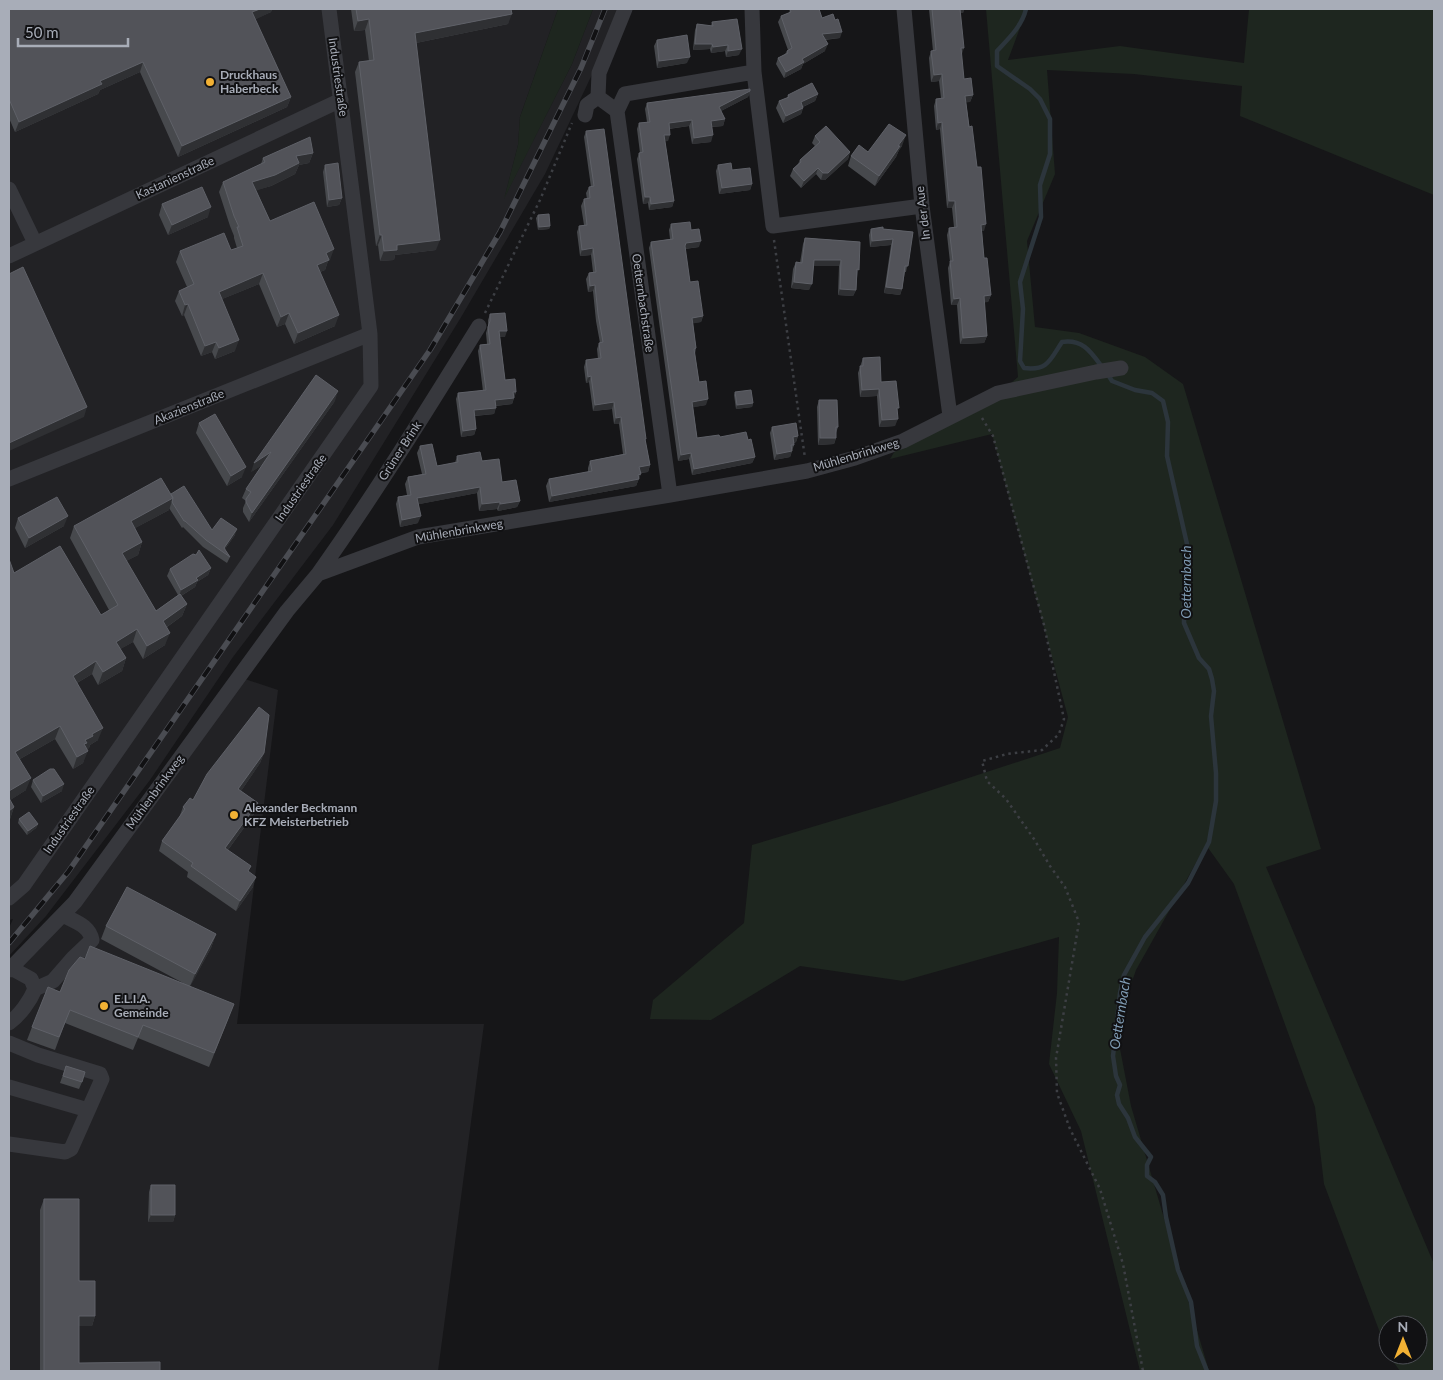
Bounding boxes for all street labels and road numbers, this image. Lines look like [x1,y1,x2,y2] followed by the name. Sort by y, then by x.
[326,37,351,117] street label: Industriestraße
[133,153,216,202] street label: Kastanienstraße
[912,185,933,241] street label: In der Aue
[629,253,658,353] street label: Oetternbachstraße
[151,386,226,427] street label: Akazienstraße
[375,418,425,483] street label: Grüner Brink
[811,434,901,475] street label: Mühlenbrinkweg
[272,451,330,525] street label: Industriestraße
[414,515,504,546] street label: Mühlenbrinkweg
[122,751,187,832] street label: Mühlenbrinkweg
[40,783,98,857] street label: Industriestraße

